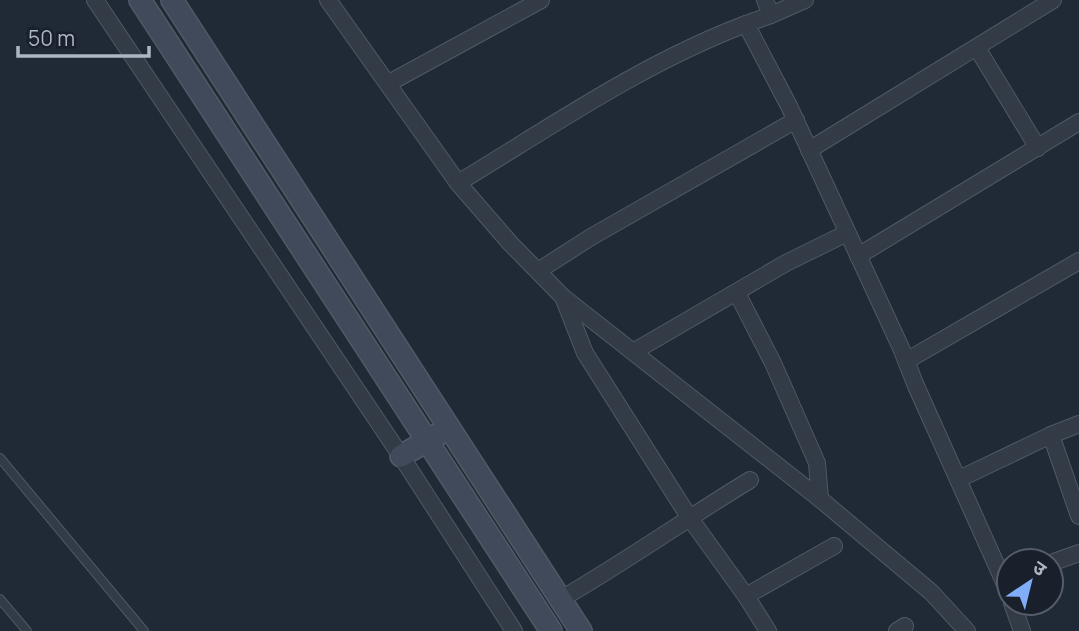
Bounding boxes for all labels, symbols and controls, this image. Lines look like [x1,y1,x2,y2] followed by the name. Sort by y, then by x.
[18,14,149,58] scale bar
[28,24,75,52] text: 50 m
[995,547,1065,617] north arrow
[1028,554,1052,582] text: उ

